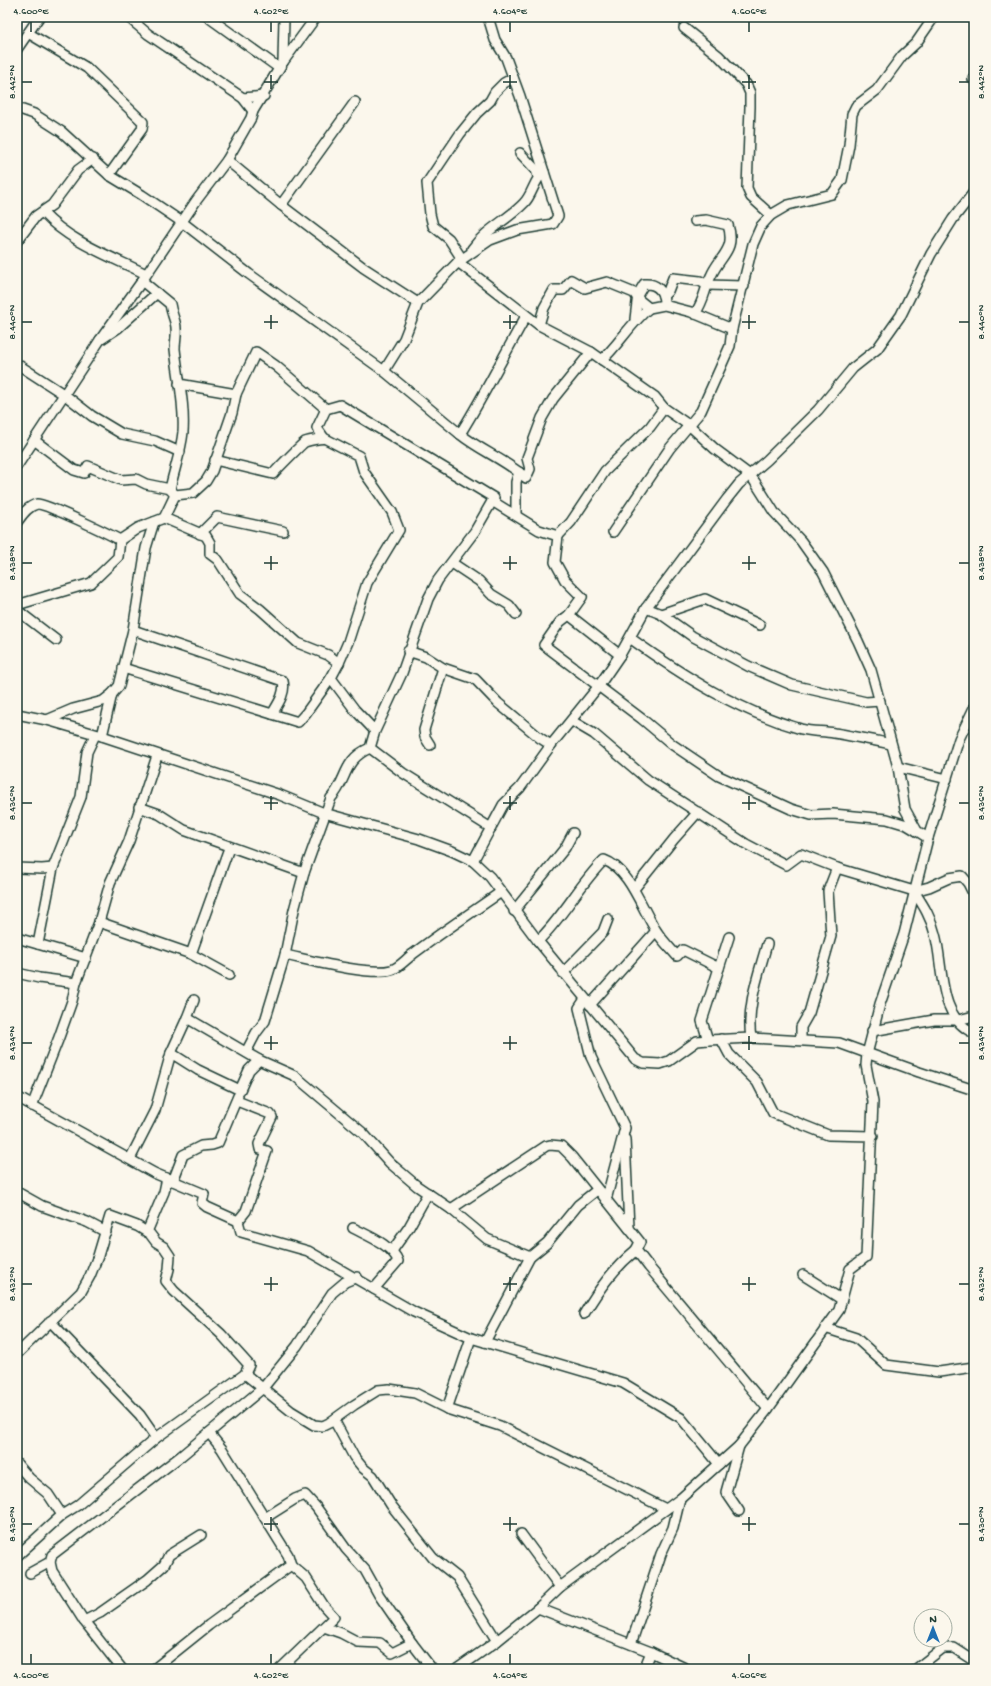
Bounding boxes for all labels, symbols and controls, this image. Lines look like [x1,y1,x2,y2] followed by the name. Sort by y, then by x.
[13,6,49,18] text: 4.600°E
[254,6,289,18] text: 4.602°E
[493,6,528,18] text: 4.604°E
[732,6,767,18] text: 4.606°E
[7,65,19,99] text: 8.442°N
[976,65,988,99] text: 8.442°N
[7,304,19,339] text: 8.440°N
[976,304,988,339] text: 8.440°N
[7,545,19,581] text: 8.438°N
[976,545,988,581] text: 8.438°N
[7,785,19,820] text: 8.436°N
[976,785,988,820] text: 8.436°N
[7,1025,19,1060] text: 8.434°N
[976,1025,988,1060] text: 8.434°N
[7,1266,19,1301] text: 8.432°N
[976,1266,988,1301] text: 8.432°N
[7,1506,19,1542] text: 8.430°N
[976,1506,988,1542] text: 8.430°N
[913,1608,953,1648] north arrow
[929,1614,937,1626] text: N
[13,1670,49,1682] text: 4.600°E
[254,1670,289,1682] text: 4.602°E
[493,1670,528,1682] text: 4.604°E
[732,1670,767,1682] text: 4.606°E

